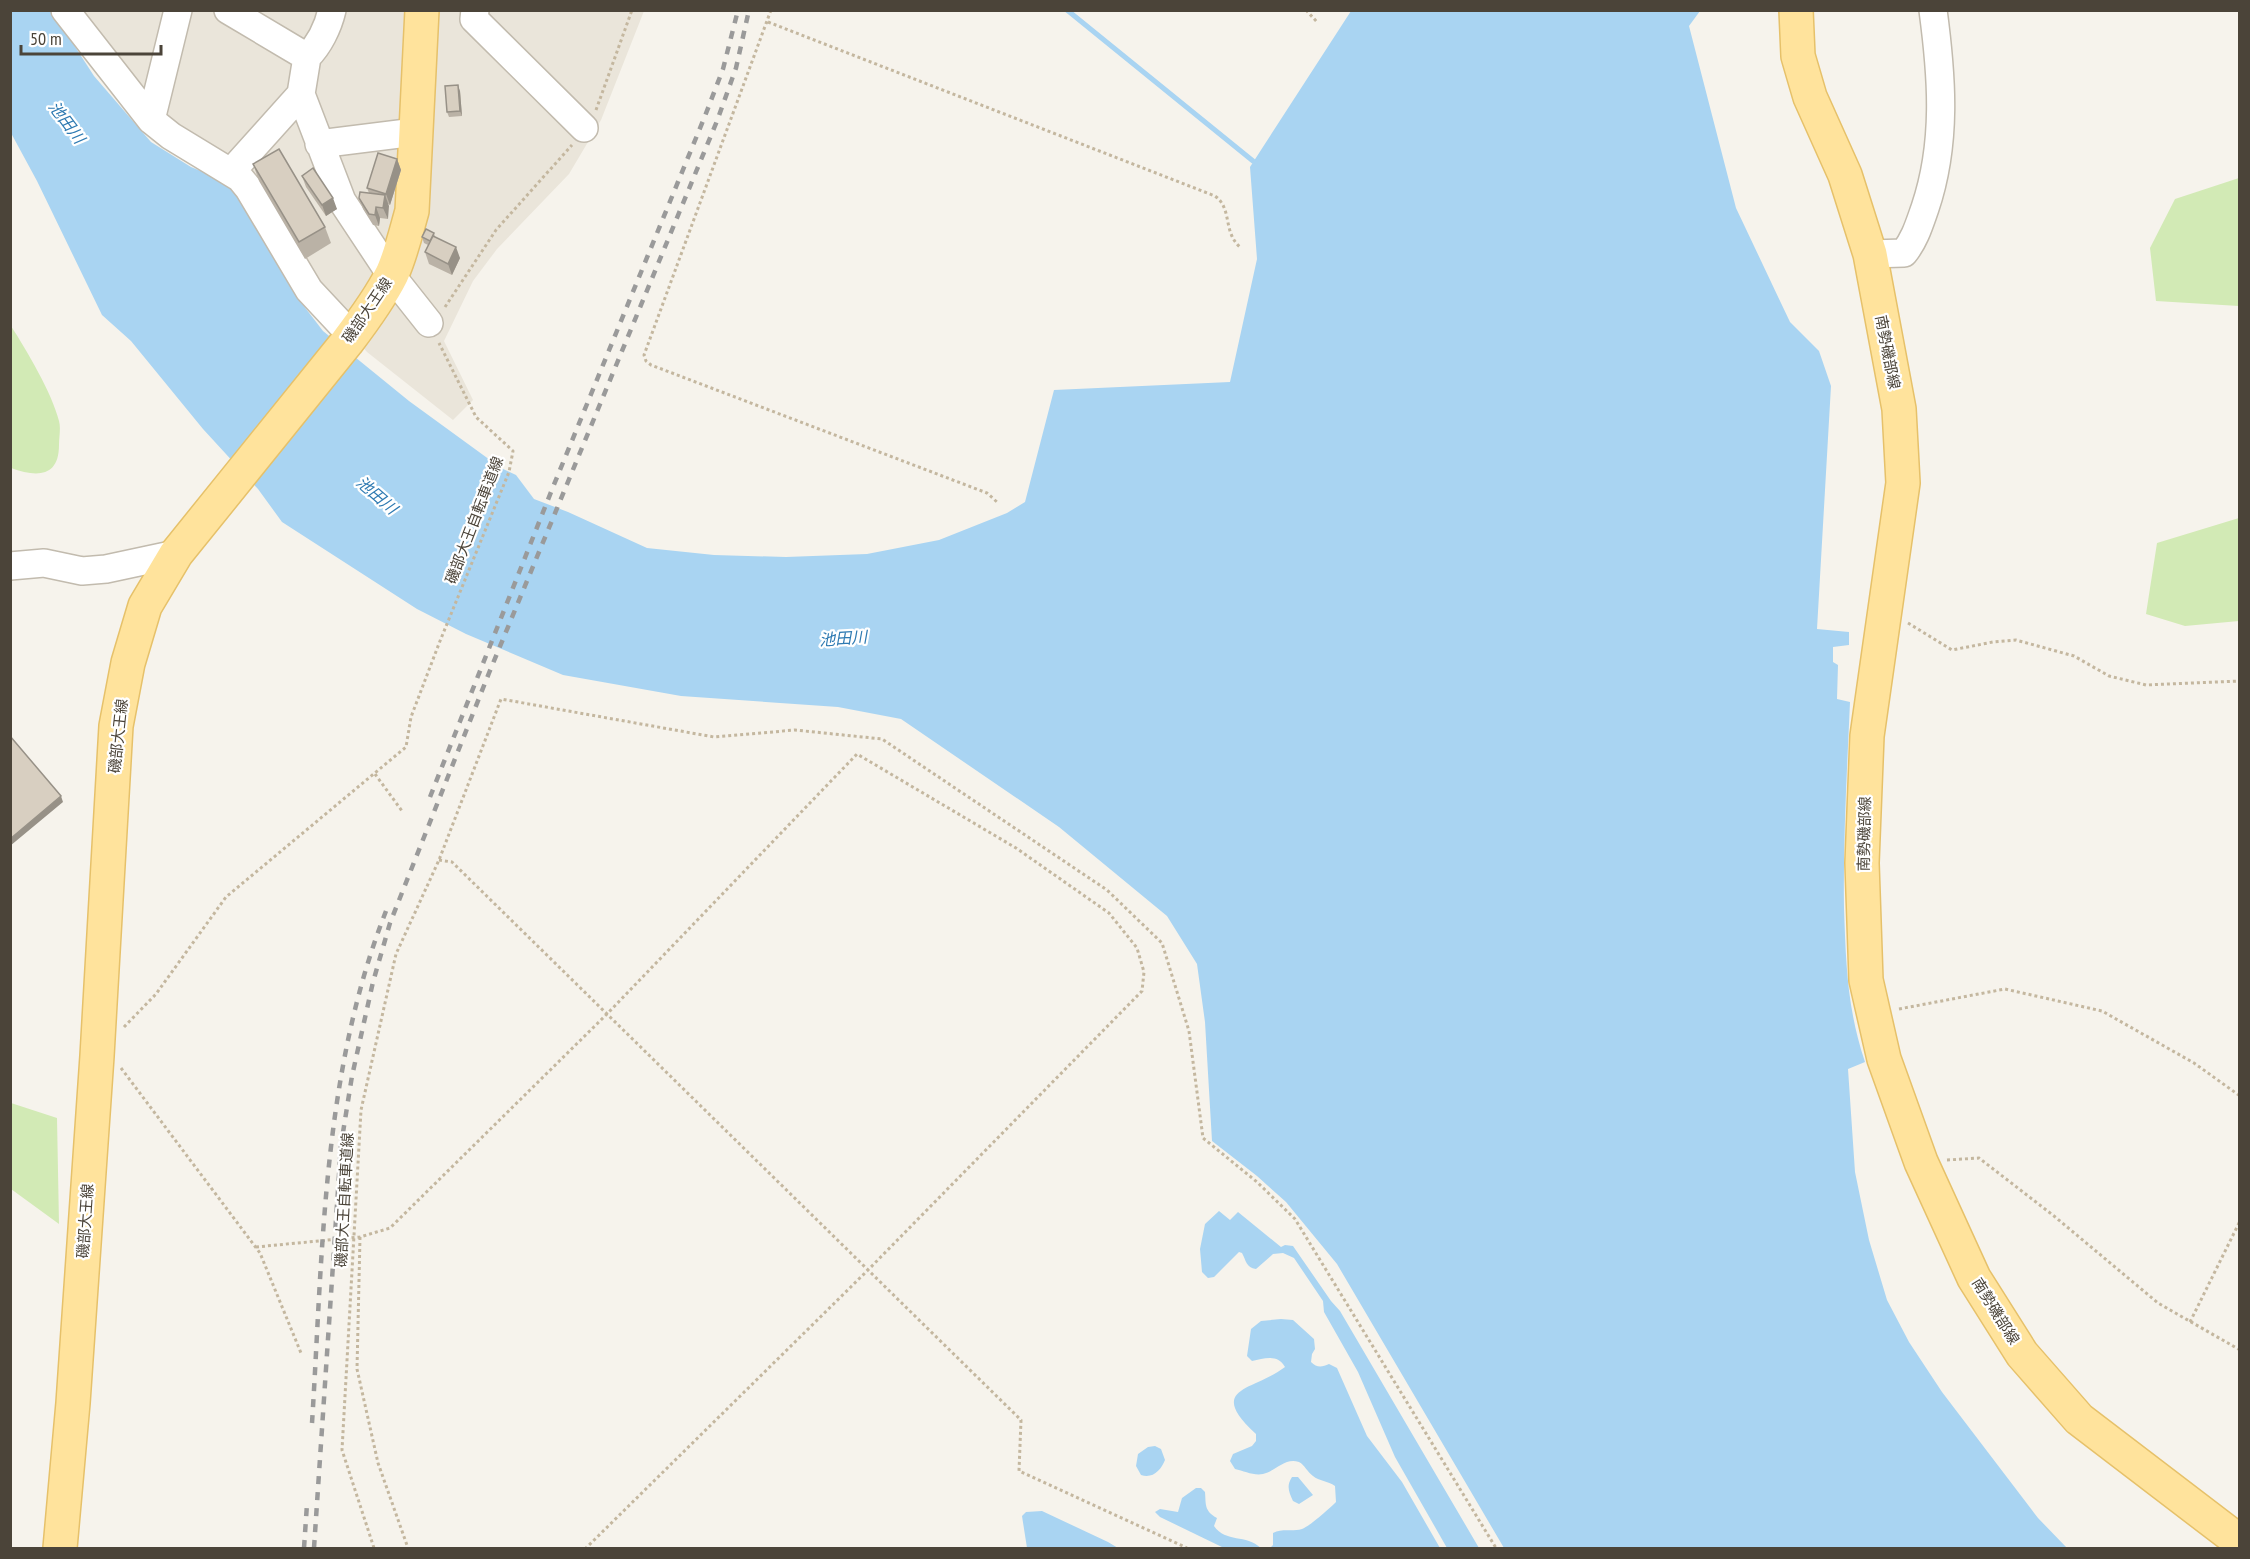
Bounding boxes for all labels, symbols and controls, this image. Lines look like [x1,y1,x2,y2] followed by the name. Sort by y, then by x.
[21,18,160,56] scale bar
[30,27,62,50] text: 50 m
[45,97,91,149] water label: 池田川
[338,274,396,346] street label: 磯部大王線
[1872,313,1904,391] street label: 南勢磯部線
[441,454,507,586] street label: 磯部大王自転車道線
[352,472,403,520] water label: 池田川
[818,626,870,650] water label: 池田川
[105,698,131,774] street label: 磯部大王線
[1854,796,1874,872] street label: 南勢磯部線
[331,1132,357,1268] street label: 磯部大王自転車道線
[73,1183,97,1259] street label: 磯部大王線
[1968,1274,2024,1348] street label: 南勢磯部線

